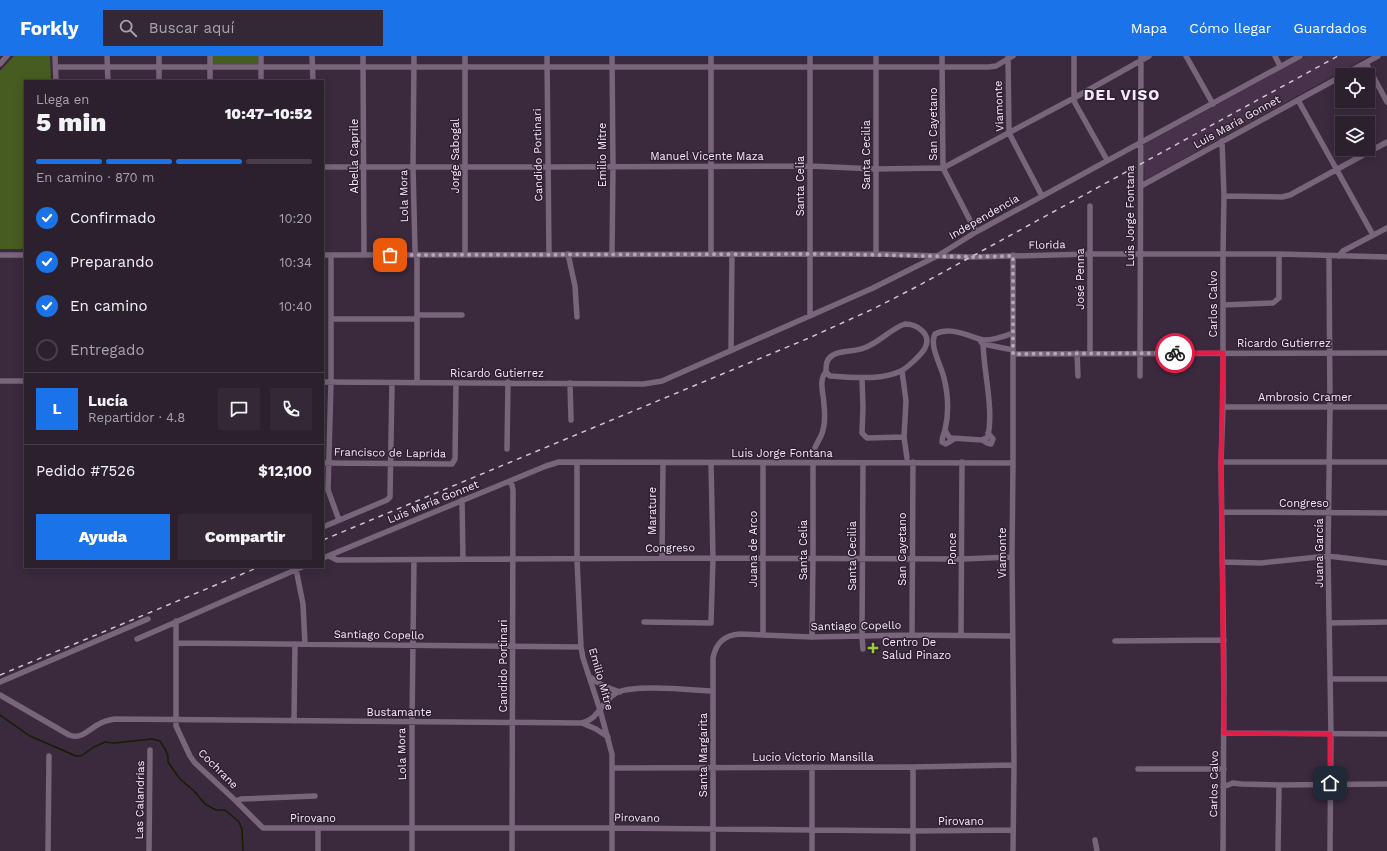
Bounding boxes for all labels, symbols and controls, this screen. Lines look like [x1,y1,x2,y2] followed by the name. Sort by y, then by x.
[103,10,383,46] search box
[20,17,79,40] text: Forkly
[117,17,139,39] icon: search
[149,19,235,37] text: Buscar aquí
[1131,20,1167,36] text: Mapa
[1189,20,1272,36] text: Cómo llegar
[1294,20,1367,36] text: Guardados
[1335,68,1375,156] map controls
[1335,68,1375,108] button: locate
[992,80,1006,132] street label: Viamonte
[1084,86,1160,104] district label: DEL VISO
[927,87,940,161] street label: San Cayetano
[36,92,89,107] text: Llega en
[1191,93,1283,151] street label: Luis María Gonnet
[225,105,312,123] text: 10:47–10:52
[36,107,106,137] text: 5 min
[531,108,545,202] street label: Candido Portinari
[1335,116,1375,156] button: layers
[449,118,462,194] street label: Jorge Sabogal
[348,119,361,193] street label: Abella Caprile
[860,120,873,190] street label: Santa Cecilia
[596,123,609,187] street label: Emilio Mitre
[650,150,764,163] street label: Manuel Vicente Maza
[794,156,807,216] street label: Santa Celia
[1124,165,1137,267] street label: Luis Jorge Fontana
[36,170,154,185] text: En camino · 870 m
[397,170,411,222] street label: Lola Mora
[947,192,1021,242] street label: Independencia
[36,207,58,229] icon: check
[70,209,156,227] text: Confirmado
[279,211,312,226] text: 10:20
[373,238,407,272] pin
[1028,238,1066,252] street label: Florida
[379,244,401,266] icon: bag
[1074,248,1087,310] street label: José Penna
[36,251,58,273] icon: check
[70,253,154,271] text: Preparando
[279,255,312,270] text: 10:34
[1207,270,1220,338] street label: Carlos Calvo
[36,295,58,317] icon: check
[70,297,147,315] text: En camino
[279,299,312,314] text: 10:40
[1155,333,1195,373] courier
[1237,337,1331,350] street label: Ricardo Gutierrez
[70,341,144,359] text: Entregado
[1164,342,1186,364] icon: bike
[450,367,544,380] street label: Ricardo Gutierrez
[218,388,260,430] button: chat
[270,388,312,430] button: phone
[1258,391,1353,404] street label: Ambrosio Cramer
[88,392,128,410] text: Lucía
[52,400,62,418] text: L
[88,410,185,425] text: Repartidor · 4.8
[334,446,446,460] street label: Francisco de Laprida
[731,447,833,460] street label: Luis Jorge Fontana
[36,462,135,480] text: Pedido #7526
[258,462,312,480] text: $12,100
[385,478,481,526] street label: Luis María Gonnet
[646,487,659,535] street label: Marature
[1279,497,1329,510] street label: Congreso
[747,511,760,587] street label: Juana de Arco
[896,512,909,586] street label: San Cayetano
[36,514,170,560] button: Ayuda
[178,514,312,560] button: Compartir
[1313,518,1326,588] street label: Juana García
[797,520,810,580] street label: Santa Celia
[846,521,859,591] street label: Santa Cecilia
[996,527,1009,579] street label: Viamonte
[946,533,959,565] street label: Ponce
[645,541,695,555] street label: Congreso
[497,619,510,713] street label: Candido Portinari
[811,619,901,633] street label: Santiago Copello
[334,628,424,642] street label: Santiago Copello
[882,636,951,662] place label: Centro De Salud Pinazo
[867,642,879,654] marker: Centro De Salud Pinazo
[586,646,616,712] street label: Emilio Mitre
[367,706,432,719] street label: Bustamante
[697,713,710,797] street label: Santa Margarita
[395,728,409,780] street label: Lola Mora
[195,746,241,792] street label: Cochrane
[1207,750,1221,818] street label: Carlos Calvo
[752,751,874,764] street label: Lucio Victorio Mansilla
[133,760,147,840] street label: Las Calandrias
[1313,766,1347,800] pin
[1319,772,1341,794] icon: home
[614,811,660,825] street label: Pirovano
[290,812,336,825] street label: Pirovano
[938,815,984,828] street label: Pirovano

